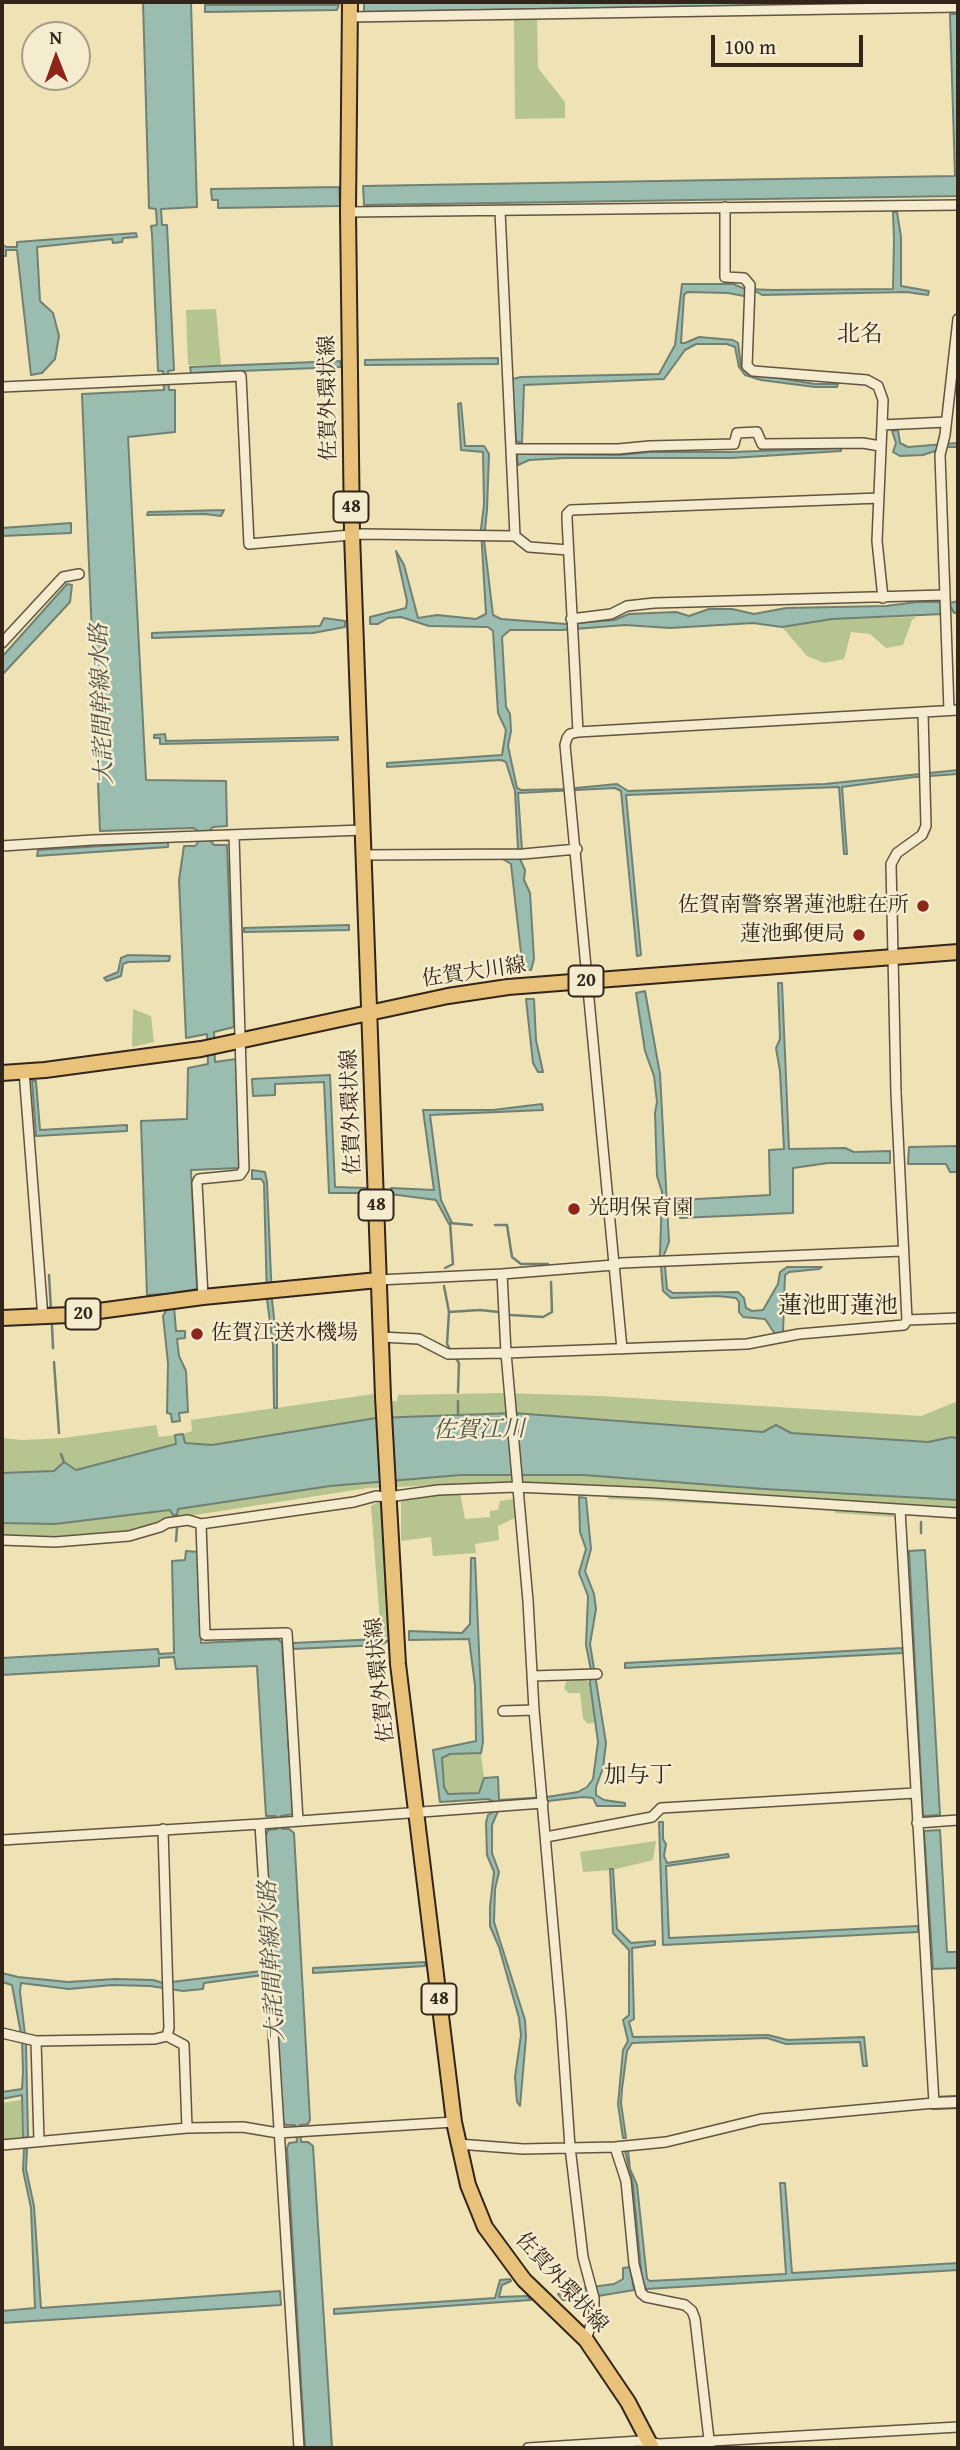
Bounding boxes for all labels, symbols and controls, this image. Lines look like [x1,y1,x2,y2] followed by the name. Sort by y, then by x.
[21,21,91,91] north arrow
[715,21,867,65] scale bar
[49,23,62,51] text: N
[724,31,776,62] text: 100 m
[837,321,883,349] district label: 北名
[315,335,343,461] street label: 佐賀外環状線
[334,492,368,522] road number: 48
[86,623,120,785] water label: 大詫間幹線水路
[678,893,909,919] place label: 佐賀南警察署蓮池駐在所
[915,898,931,914] marker: 佐賀南警察署蓮池駐在所
[740,922,845,948] place label: 蓮池郵便局
[851,927,867,943] marker: 蓮池郵便局
[420,953,528,993] street label: 佐賀大川線
[568,965,604,996] road number: 20
[337,1049,367,1175] street label: 佐賀外環状線
[358,1190,394,1220] road number: 48
[588,1196,693,1222] place label: 光明保育園
[566,1201,582,1217] marker: 光明保育園
[778,1293,898,1321] district label: 蓮池町蓮池
[66,1298,100,1330] road number: 20
[211,1321,358,1347] place label: 佐賀江送水機場
[189,1326,205,1342] marker: 佐賀江送水機場
[433,1416,525,1446] water label: 佐賀江川
[362,1616,400,1744] street label: 佐賀外環状線
[604,1762,672,1790] district label: 加与丁
[255,1880,291,2042] water label: 大詫間幹線水路
[422,1983,457,2014] road number: 48
[509,2228,613,2338] street label: 佐賀外環状線

